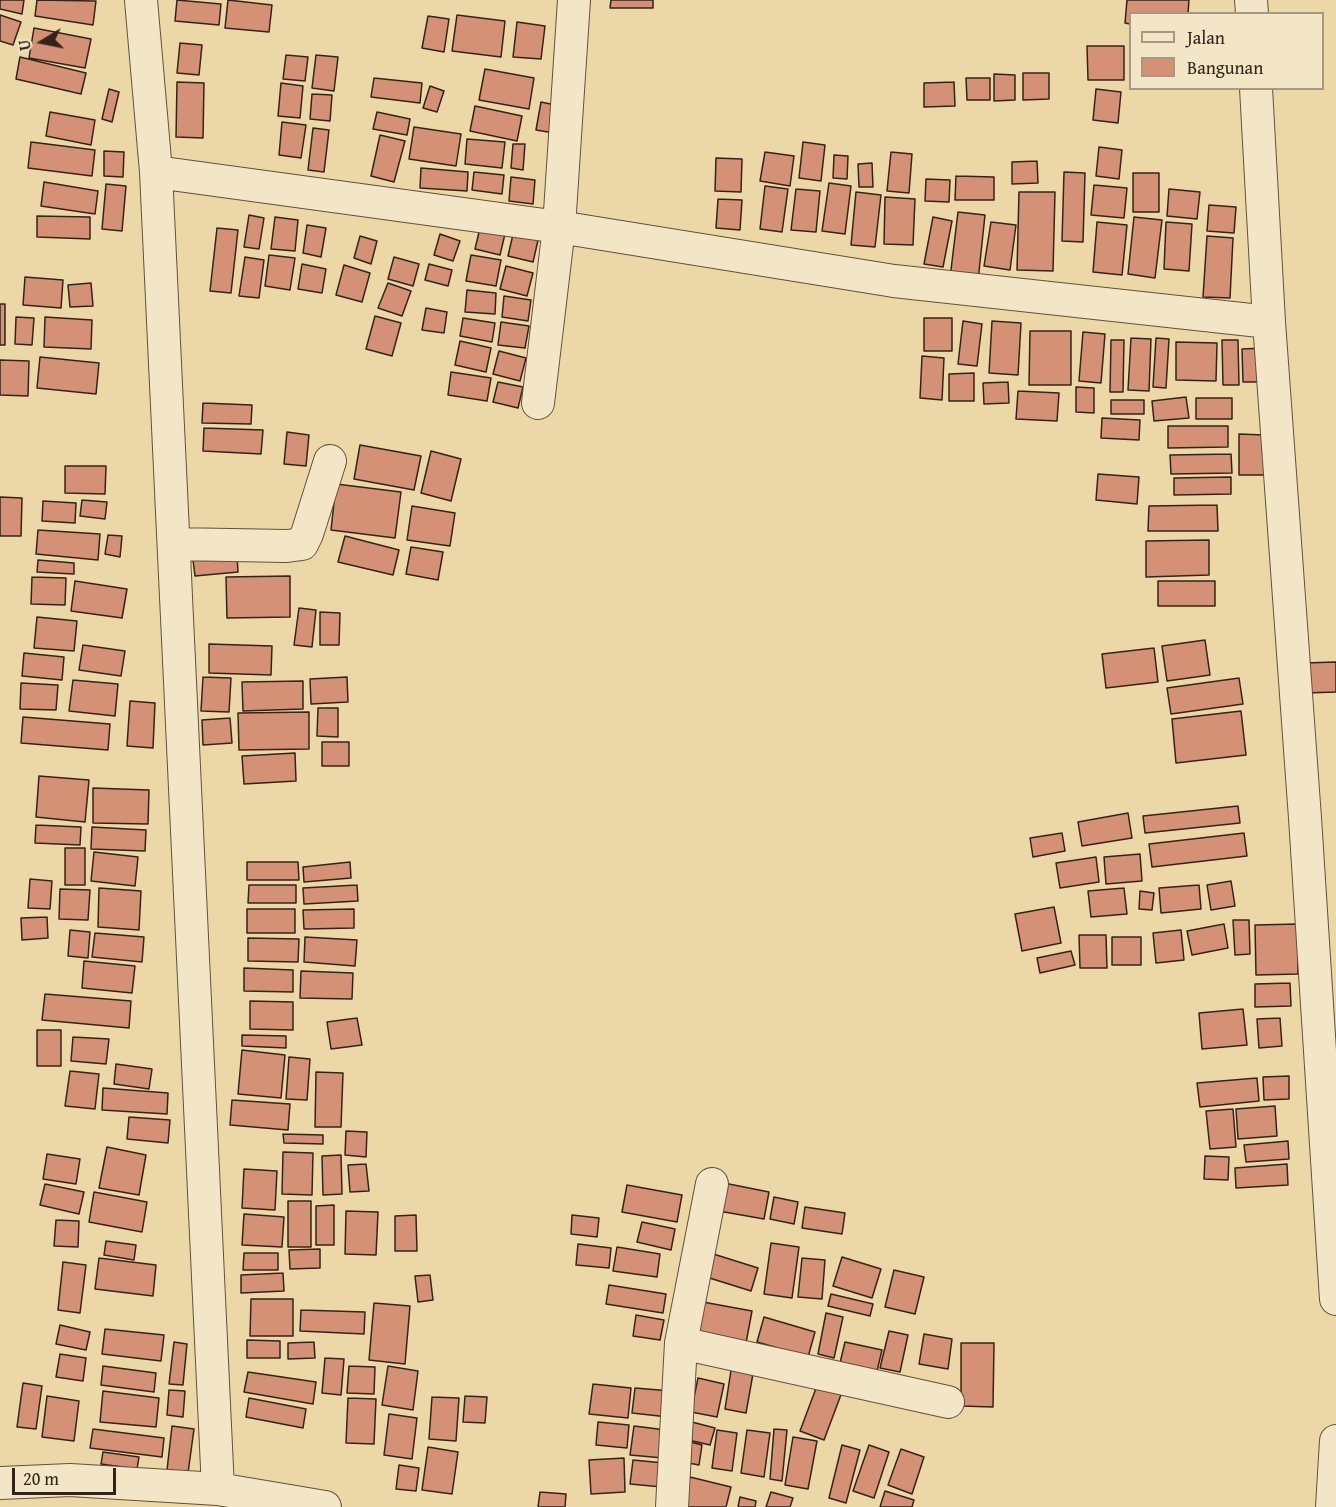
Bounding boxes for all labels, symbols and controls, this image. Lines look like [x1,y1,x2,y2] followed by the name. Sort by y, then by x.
[12,12,72,72] north arrow
[1129,12,1324,90] legend
[1187,24,1225,51] text: Jalan
[12,38,37,53] text: U
[1187,54,1263,81] text: Bangunan
[15,1456,118,1494] scale bar
[23,1465,59,1492] text: 20 m

